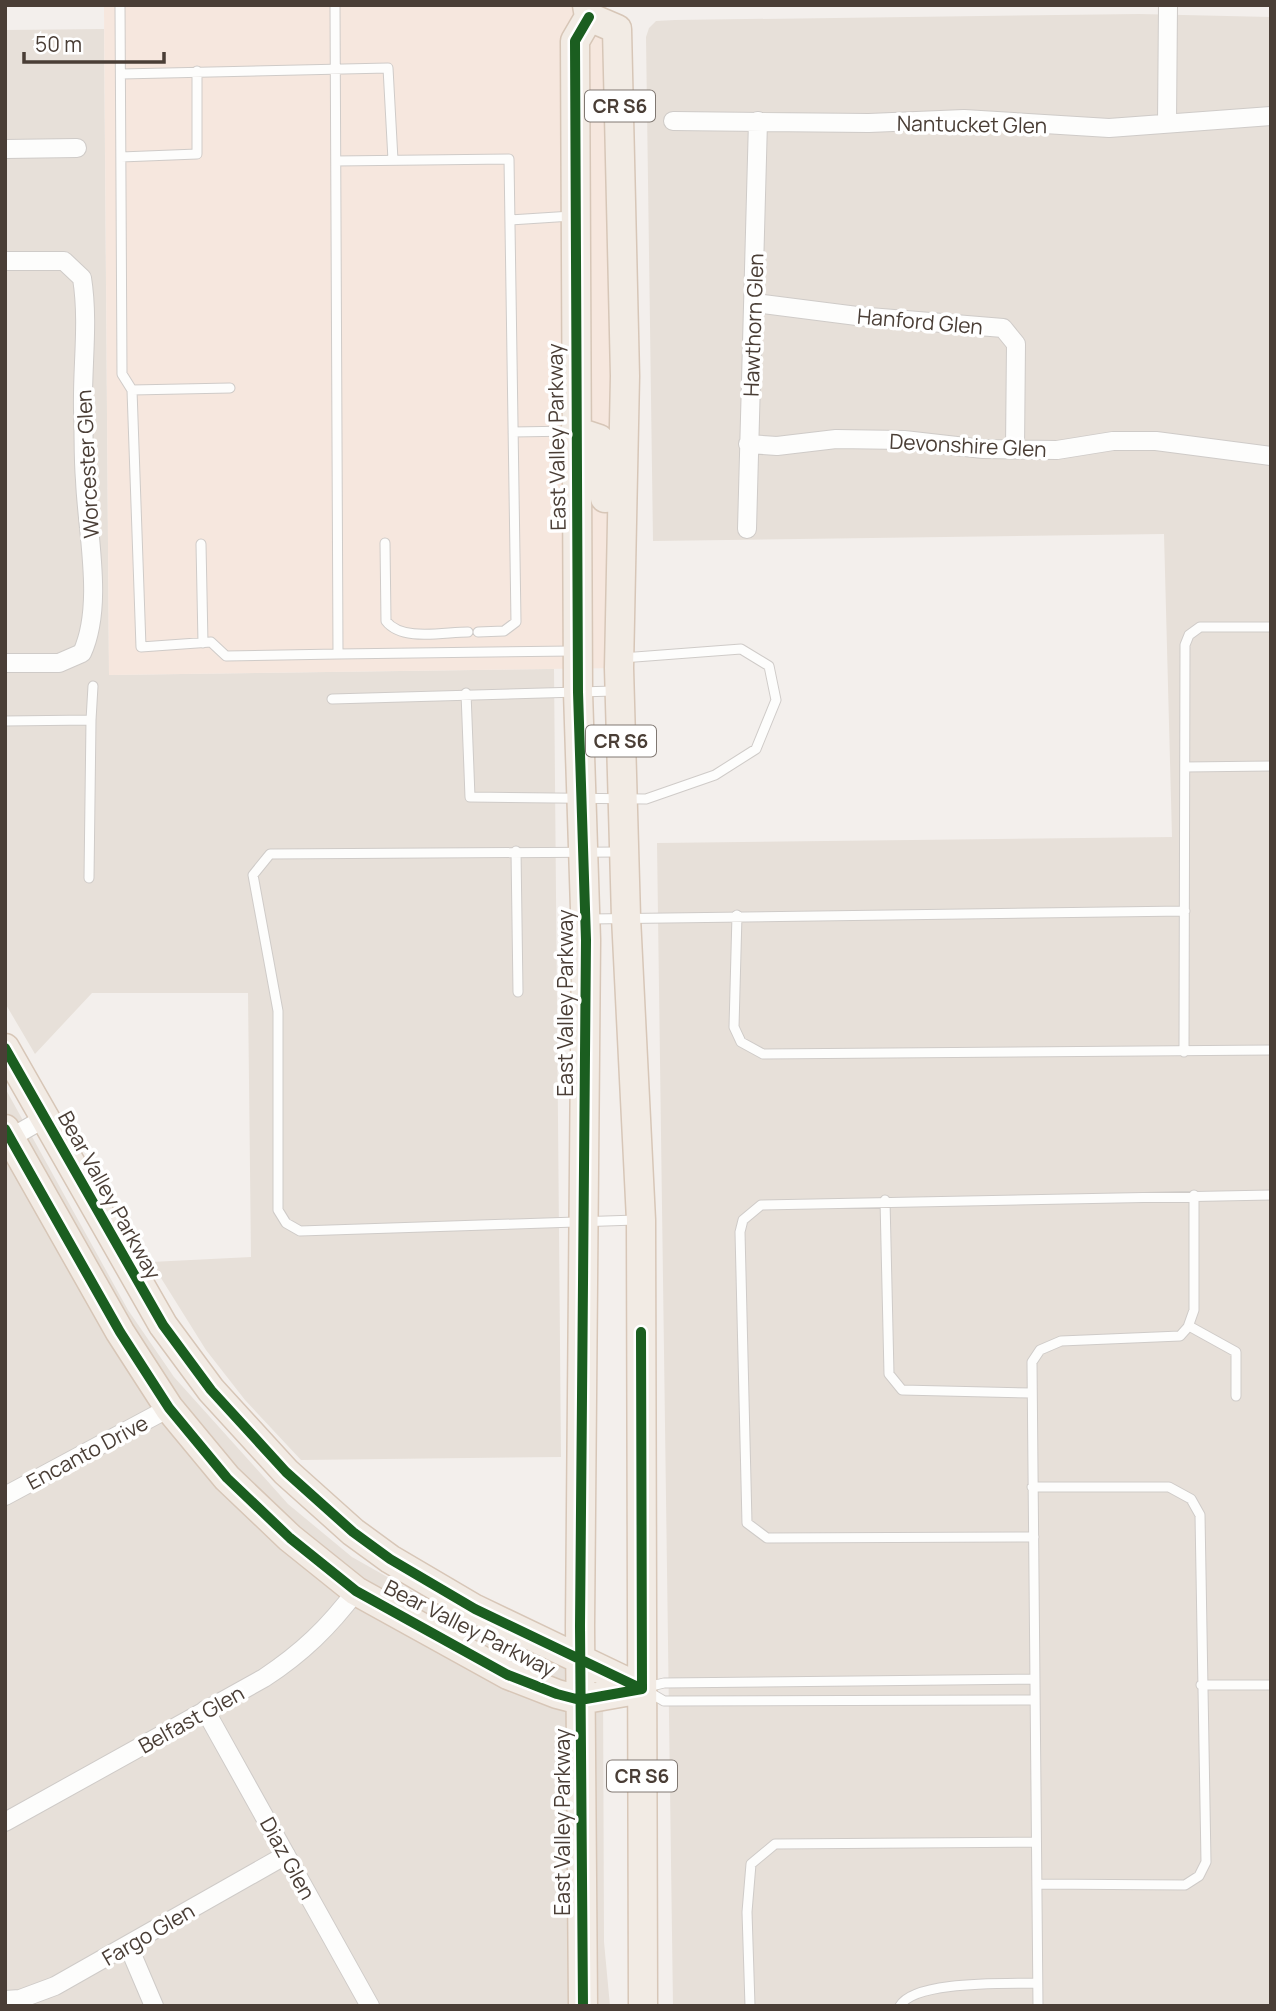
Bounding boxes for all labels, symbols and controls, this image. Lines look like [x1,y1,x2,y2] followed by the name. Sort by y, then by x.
[24,21,164,65] scale bar
[35,30,82,58] text: 50 m
[585,90,655,122] road number: CR S6
[897,109,1047,139] street label: Nantucket Glen
[737,253,769,397] street label: Hawthorn Glen
[856,302,984,340] street label: Hanford Glen
[540,343,572,531] street label: East Valley Parkway
[69,389,105,539] street label: Worcester Glen
[889,427,1047,463] street label: Devonshire Glen
[586,726,656,756] road number: CR S6
[551,909,579,1097] street label: East Valley Parkway
[52,1106,168,1284] street label: Bear Valley Parkway
[21,1408,153,1496] street label: Encanto Drive
[380,1573,560,1683] street label: Bear Valley Parkway
[133,1678,249,1760] street label: Belfast Glen
[548,1728,576,1916] street label: East Valley Parkway
[607,1760,677,1792] road number: CR S6
[254,1812,322,1904] street label: Diaz Glen
[97,1896,199,1972] street label: Fargo Glen

